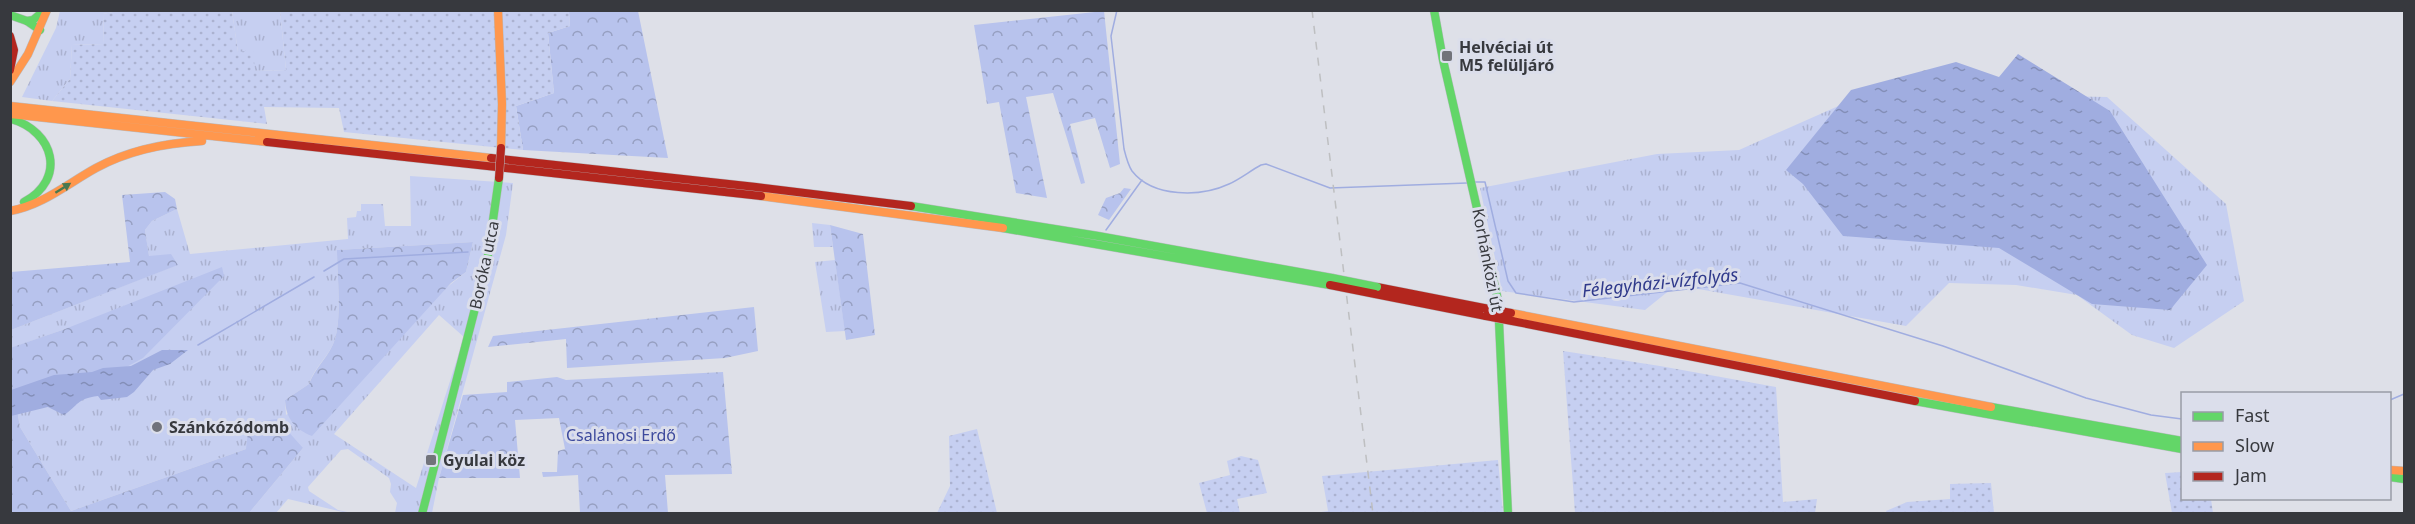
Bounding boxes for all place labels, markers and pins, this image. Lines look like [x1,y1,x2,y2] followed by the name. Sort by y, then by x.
[1459,36,1554,76] place label: Helvéciai út M5 felüljáró
[1440,49,1454,63] marker: Helvéciai út M5 felüljáró
[169,416,289,438] place label: Szánkózódomb
[150,420,164,434] marker: Szánkózódomb
[443,449,525,471] place label: Gyulai köz
[424,453,438,467] marker: Gyulai köz

